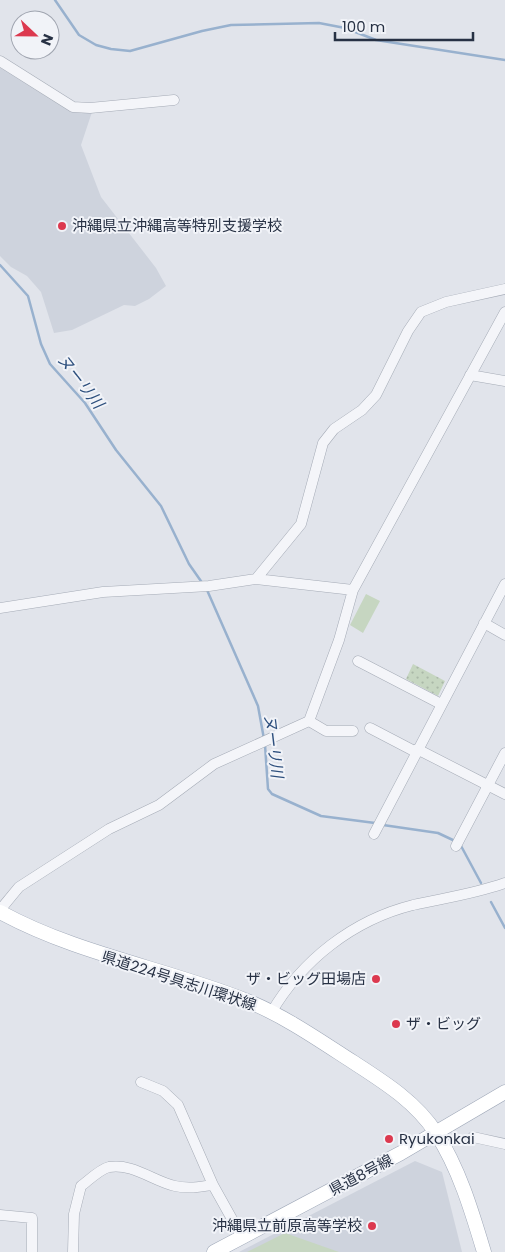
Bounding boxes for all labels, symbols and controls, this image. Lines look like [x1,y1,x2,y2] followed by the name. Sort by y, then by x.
[10,10,60,60] north arrow
[335,10,472,42] scale bar
[342,16,385,37] text: 100 m
[36,31,58,48] text: N
[72,215,282,236] place label: 沖縄県立沖縄高等特別支援学校
[56,220,68,232] marker: 沖縄県立沖縄高等特別支援学校
[52,349,111,415] water label: ヌーリ川
[258,713,289,781] water label: ヌーリ川
[99,946,259,1015] street label: 県道224号具志川環状線
[246,968,366,989] place label: ザ・ビッグ田場店
[370,973,382,985] marker: ザ・ビッグ田場店
[406,1013,481,1034] place label: ザ・ビッグ
[390,1018,402,1030] marker: ザ・ビッグ
[399,1128,475,1149] place label: Ryukonkai
[383,1133,395,1145] marker: Ryukonkai
[325,1149,396,1200] street label: 県道8号線
[212,1215,362,1236] place label: 沖縄県立前原高等学校
[366,1220,378,1232] marker: 沖縄県立前原高等学校

